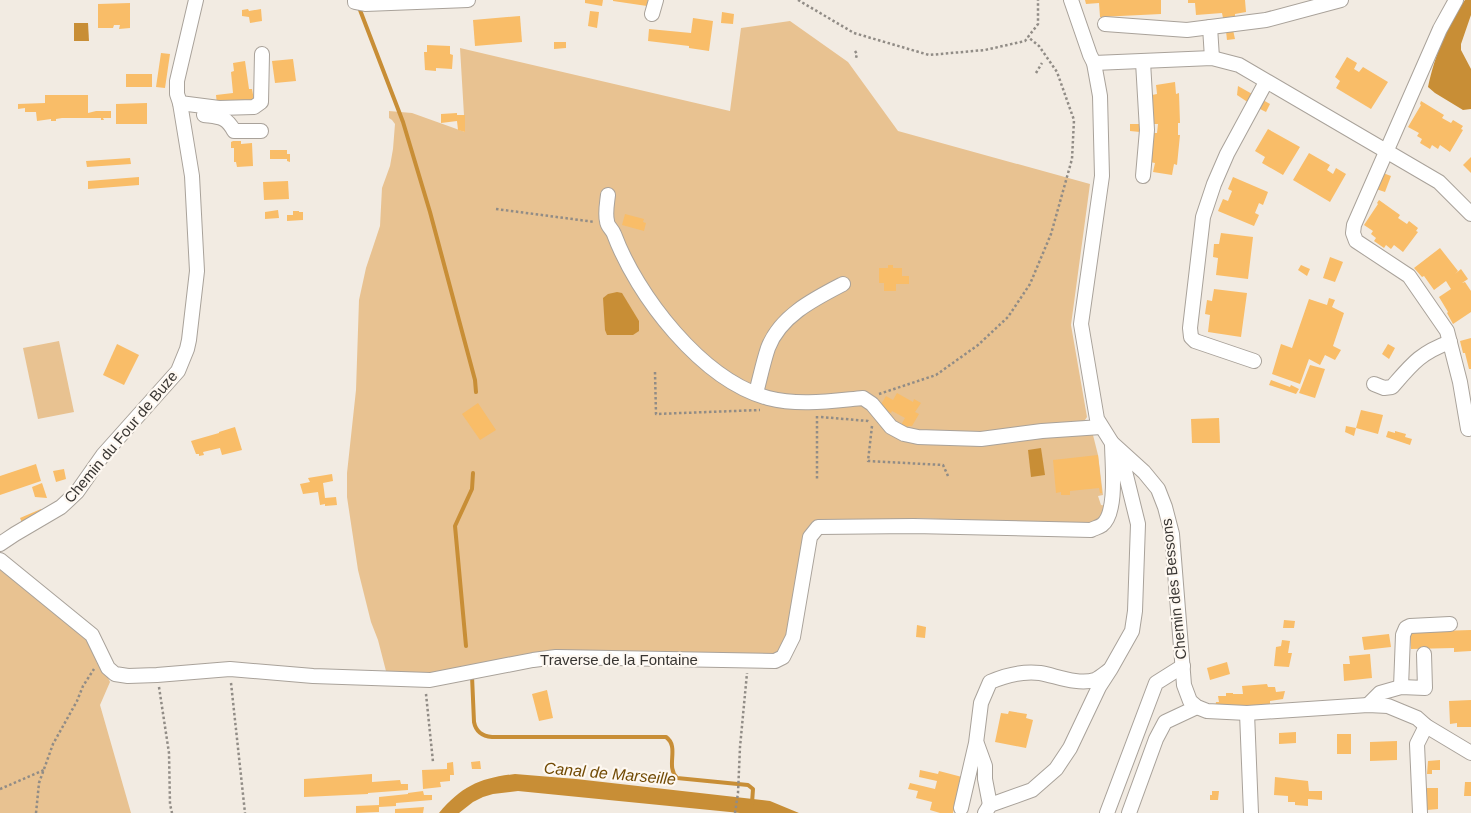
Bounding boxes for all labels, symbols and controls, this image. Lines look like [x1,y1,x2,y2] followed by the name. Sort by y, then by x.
[61,367,181,506] street label: Chemin du Four de Buze
[1158,518,1189,660] street label: Chemin des Bessons
[540,651,698,668] street label: Traverse de la Fontaine
[543,759,677,788] water label: Canal de Marseille

